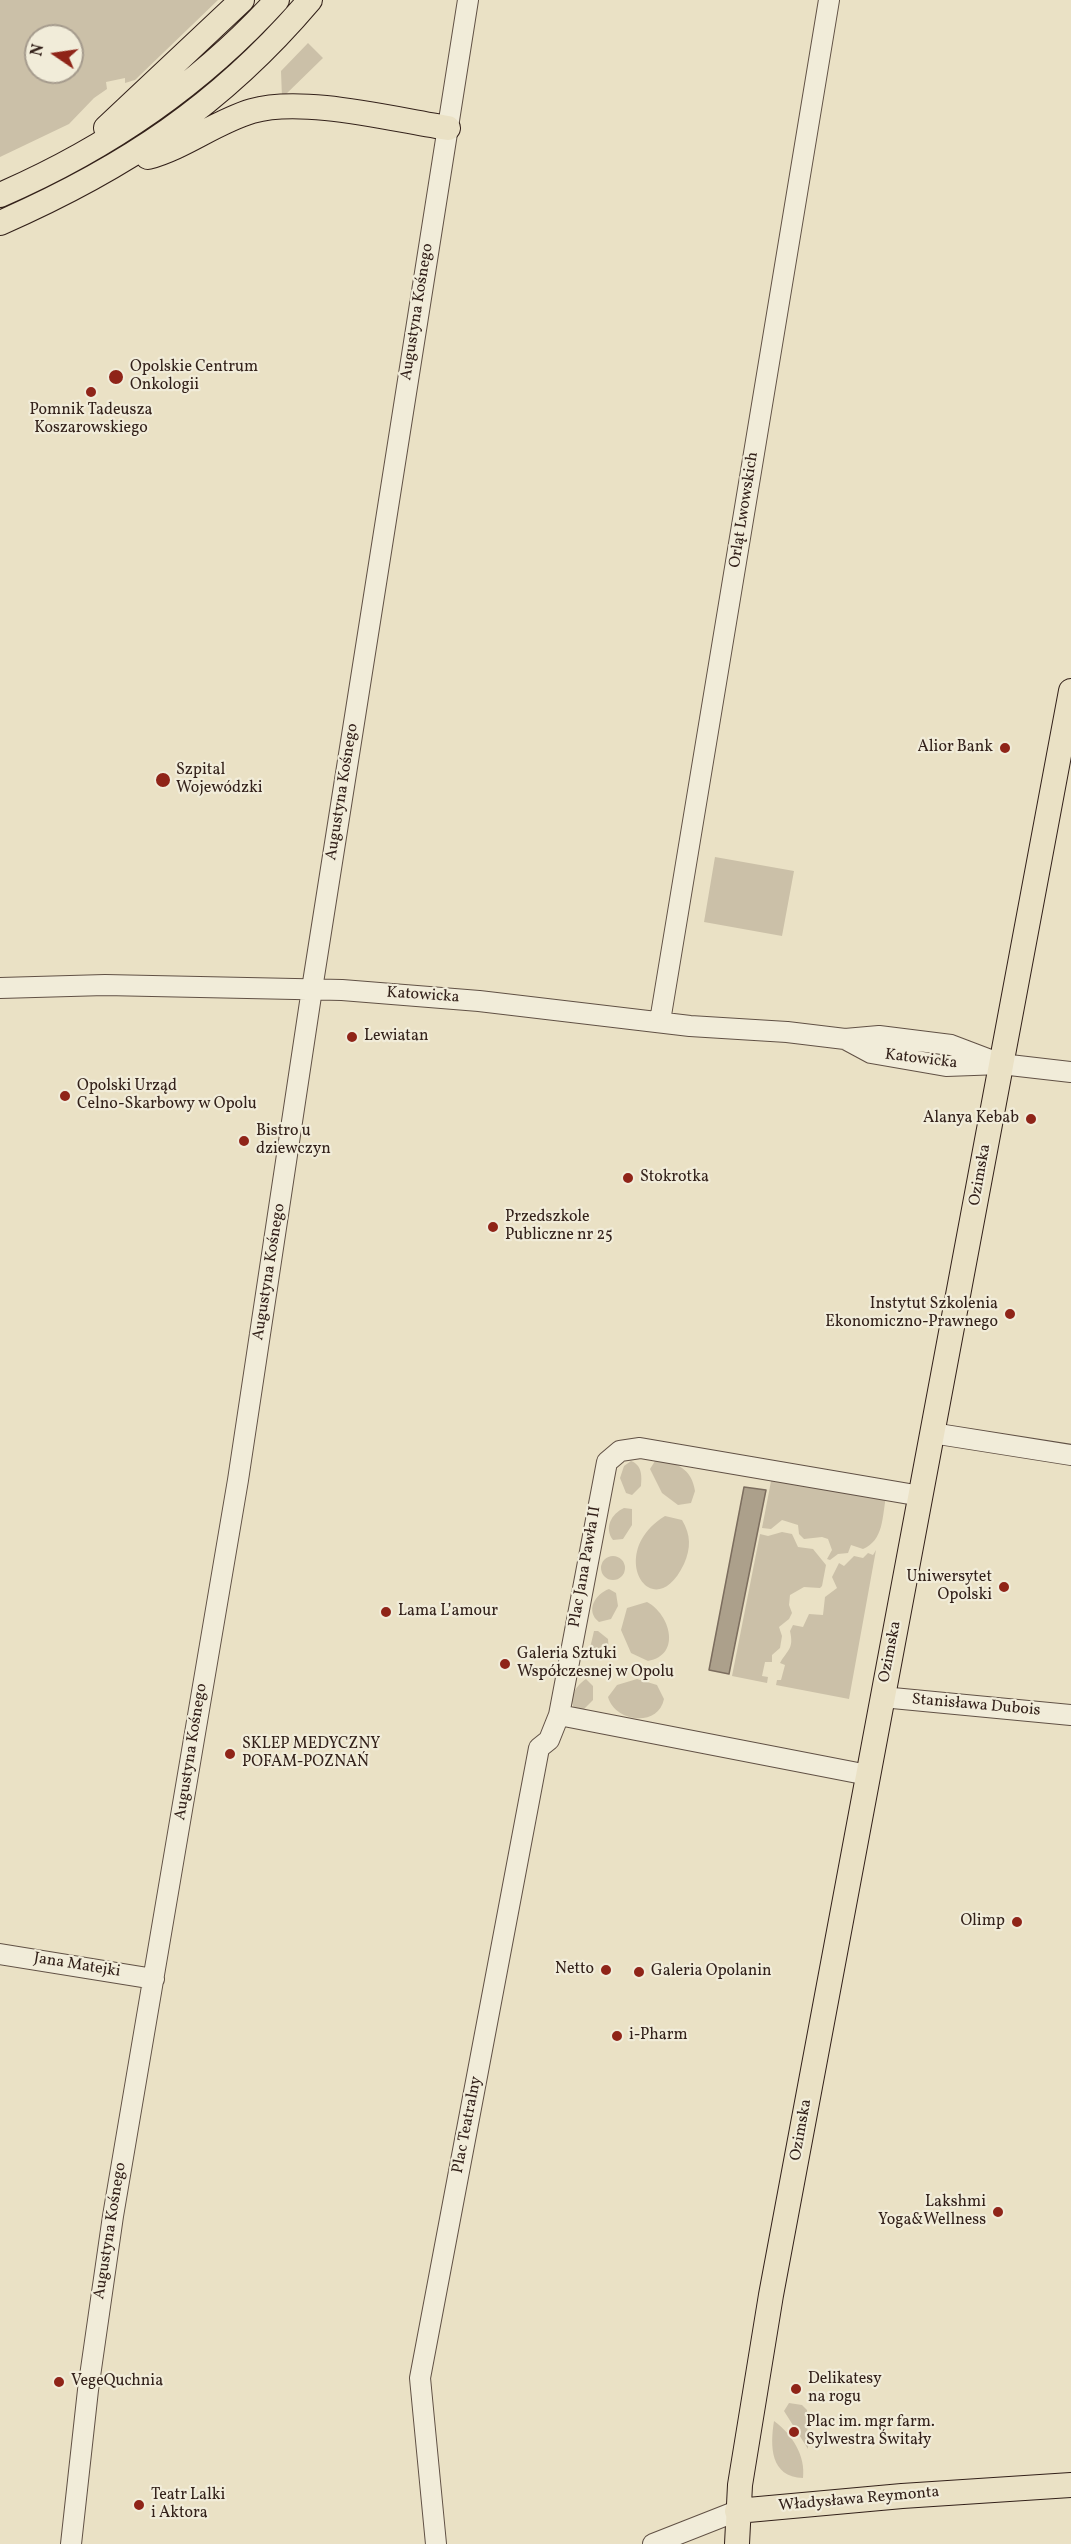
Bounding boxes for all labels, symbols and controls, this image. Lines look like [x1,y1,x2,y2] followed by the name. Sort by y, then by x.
[24,24,84,84] north arrow
[26,42,50,59] text: N
[398,242,438,382] street label: Augustyna Kośnego
[130,358,258,396] place label: Opolskie Centrum Onkologii
[107,368,125,386] marker: Opolskie Centrum Onkologii
[84,385,98,399] marker: Pomnik Tadeusza Koszarowskiego
[30,401,152,439] place label: Pomnik Tadeusza Koszarowskiego
[726,451,764,569] street label: Orląt Lwowskich
[323,722,363,862] street label: Augustyna Kośnego
[918,738,993,758] place label: Alior Bank
[998,741,1012,755] marker: Alior Bank
[176,761,263,799] place label: Szpital Wojewódzki
[154,771,172,789] marker: Szpital Wojewódzki
[386,984,460,1008] street label: Katowicka
[364,1027,428,1047] place label: Lewiatan
[345,1030,359,1044] marker: Lewiatan
[884,1046,958,1074] street label: Katowicka
[77,1077,257,1115] place label: Opolski Urząd Celno-Skarbowy w Opolu
[58,1089,72,1103] marker: Opolski Urząd Celno-Skarbowy w Opolu
[923,1109,1019,1129] place label: Alanya Kebab
[1024,1112,1038,1126] marker: Alanya Kebab
[256,1122,331,1160] place label: Bistro u dziewczyn
[237,1134,251,1148] marker: Bistro u dziewczyn
[966,1143,996,1207] street label: Ozimska
[640,1168,709,1188] place label: Stokrotka
[621,1171,635,1185] marker: Stokrotka
[250,1202,290,1342] street label: Augustyna Kośnego
[505,1208,613,1246] place label: Przedszkole Publiczne nr 25
[486,1220,500,1234] marker: Przedszkole Publiczne nr 25
[825,1295,998,1333] place label: Instytut Szkolenia Ekonomiczno-Prawnego
[1003,1307,1017,1321] marker: Instytut Szkolenia Ekonomiczno-Prawnego
[566,1505,606,1629] street label: Plac Jana Pawła II
[906,1568,992,1606] place label: Uniwersytet Opolski
[997,1580,1011,1594] marker: Uniwersytet Opolski
[398,1602,498,1622] place label: Lama L’amour
[379,1605,393,1619] marker: Lama L’amour
[876,1620,906,1684] street label: Ozimska
[517,1645,674,1683] place label: Galeria Sztuki Współczesnej w Opolu
[498,1657,512,1671] marker: Galeria Sztuki Współczesnej w Opolu
[172,1682,212,1822] street label: Augustyna Kośnego
[911,1691,1041,1721] street label: Stanisława Dubois
[242,1735,380,1773] place label: SKLEP MEDYCZNY POFAM-POZNAŃ
[223,1747,237,1761] marker: SKLEP MEDYCZNY POFAM-POZNAŃ
[960,1912,1005,1932] place label: Olimp
[1010,1915,1024,1929] marker: Olimp
[32,1950,122,1982] street label: Jana Matejki
[555,1960,594,1980] place label: Netto
[651,1962,772,1982] place label: Galeria Opolanin
[599,1963,613,1977] marker: Netto
[632,1965,646,1979] marker: Galeria Opolanin
[629,2026,688,2046] place label: i-Pharm
[610,2029,624,2043] marker: i-Pharm
[449,2075,487,2175] street label: Plac Teatralny
[787,2098,817,2162] street label: Ozimska
[91,2161,131,2301] street label: Augustyna Kośnego
[878,2193,986,2231] place label: Lakshmi Yoga&Wellness
[991,2205,1005,2219] marker: Lakshmi Yoga&Wellness
[808,2370,882,2408] place label: Delikatesy na rogu
[71,2372,163,2392] place label: VegeQuchnia
[52,2375,66,2389] marker: VegeQuchnia
[789,2382,803,2396] marker: Delikatesy na rogu
[806,2413,935,2451] place label: Plac im. mgr farm. Sylwestra Świtały
[787,2425,801,2439] marker: Plac im. mgr farm. Sylwestra Świtały
[778,2483,940,2517] street label: Władysława Reymonta
[151,2486,225,2524] place label: Teatr Lalki i Aktora
[132,2498,146,2512] marker: Teatr Lalki i Aktora

